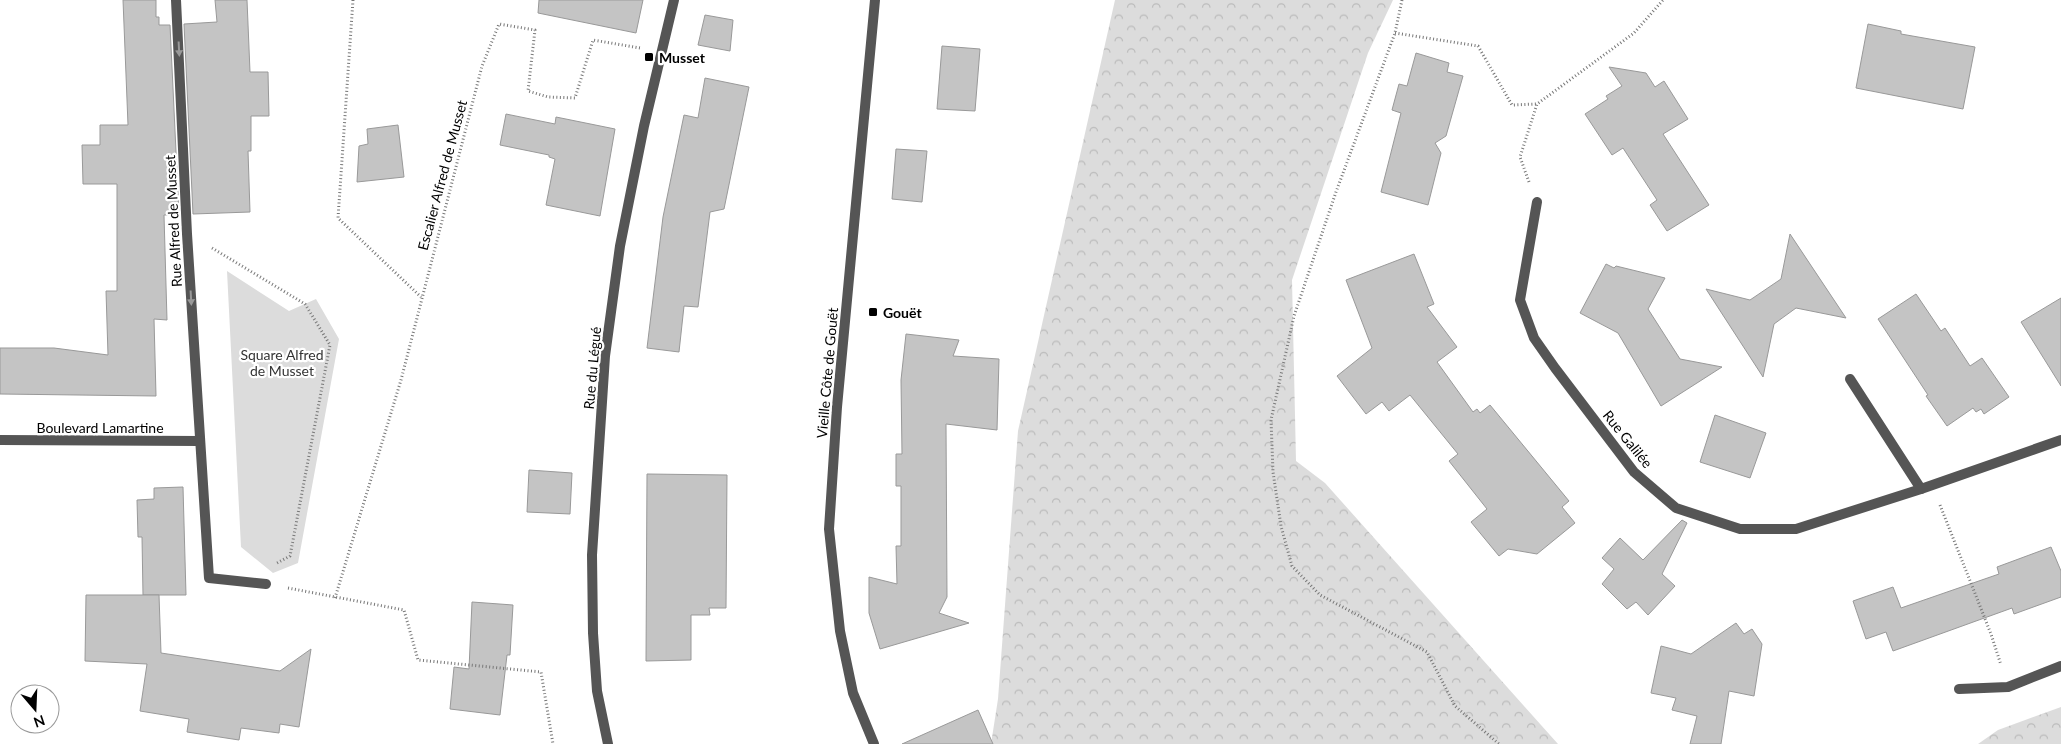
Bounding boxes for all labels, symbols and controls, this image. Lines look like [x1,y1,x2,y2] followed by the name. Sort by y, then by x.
[175,41,183,57] one-way arrow
[659,49,706,66] place label: Musset
[643,51,655,63] marker: Musset
[414,98,470,252] street label: Escalier Alfred de Musset
[161,155,185,287] street label: Rue Alfred de Musset
[188,291,196,307] one-way arrow
[883,304,922,321] place label: Gouët
[867,306,879,318] marker: Gouët
[813,307,841,439] street label: Vieille Côte de Gouët
[580,326,604,410] street label: Rue du Légué
[240,346,324,379] park label: Square Alfred de Musset
[1600,407,1656,471] street label: Rue Galilée
[36,419,164,436] street label: Boulevard Lamartine
[10,684,60,734] north arrow
[32,712,47,732] text: N

